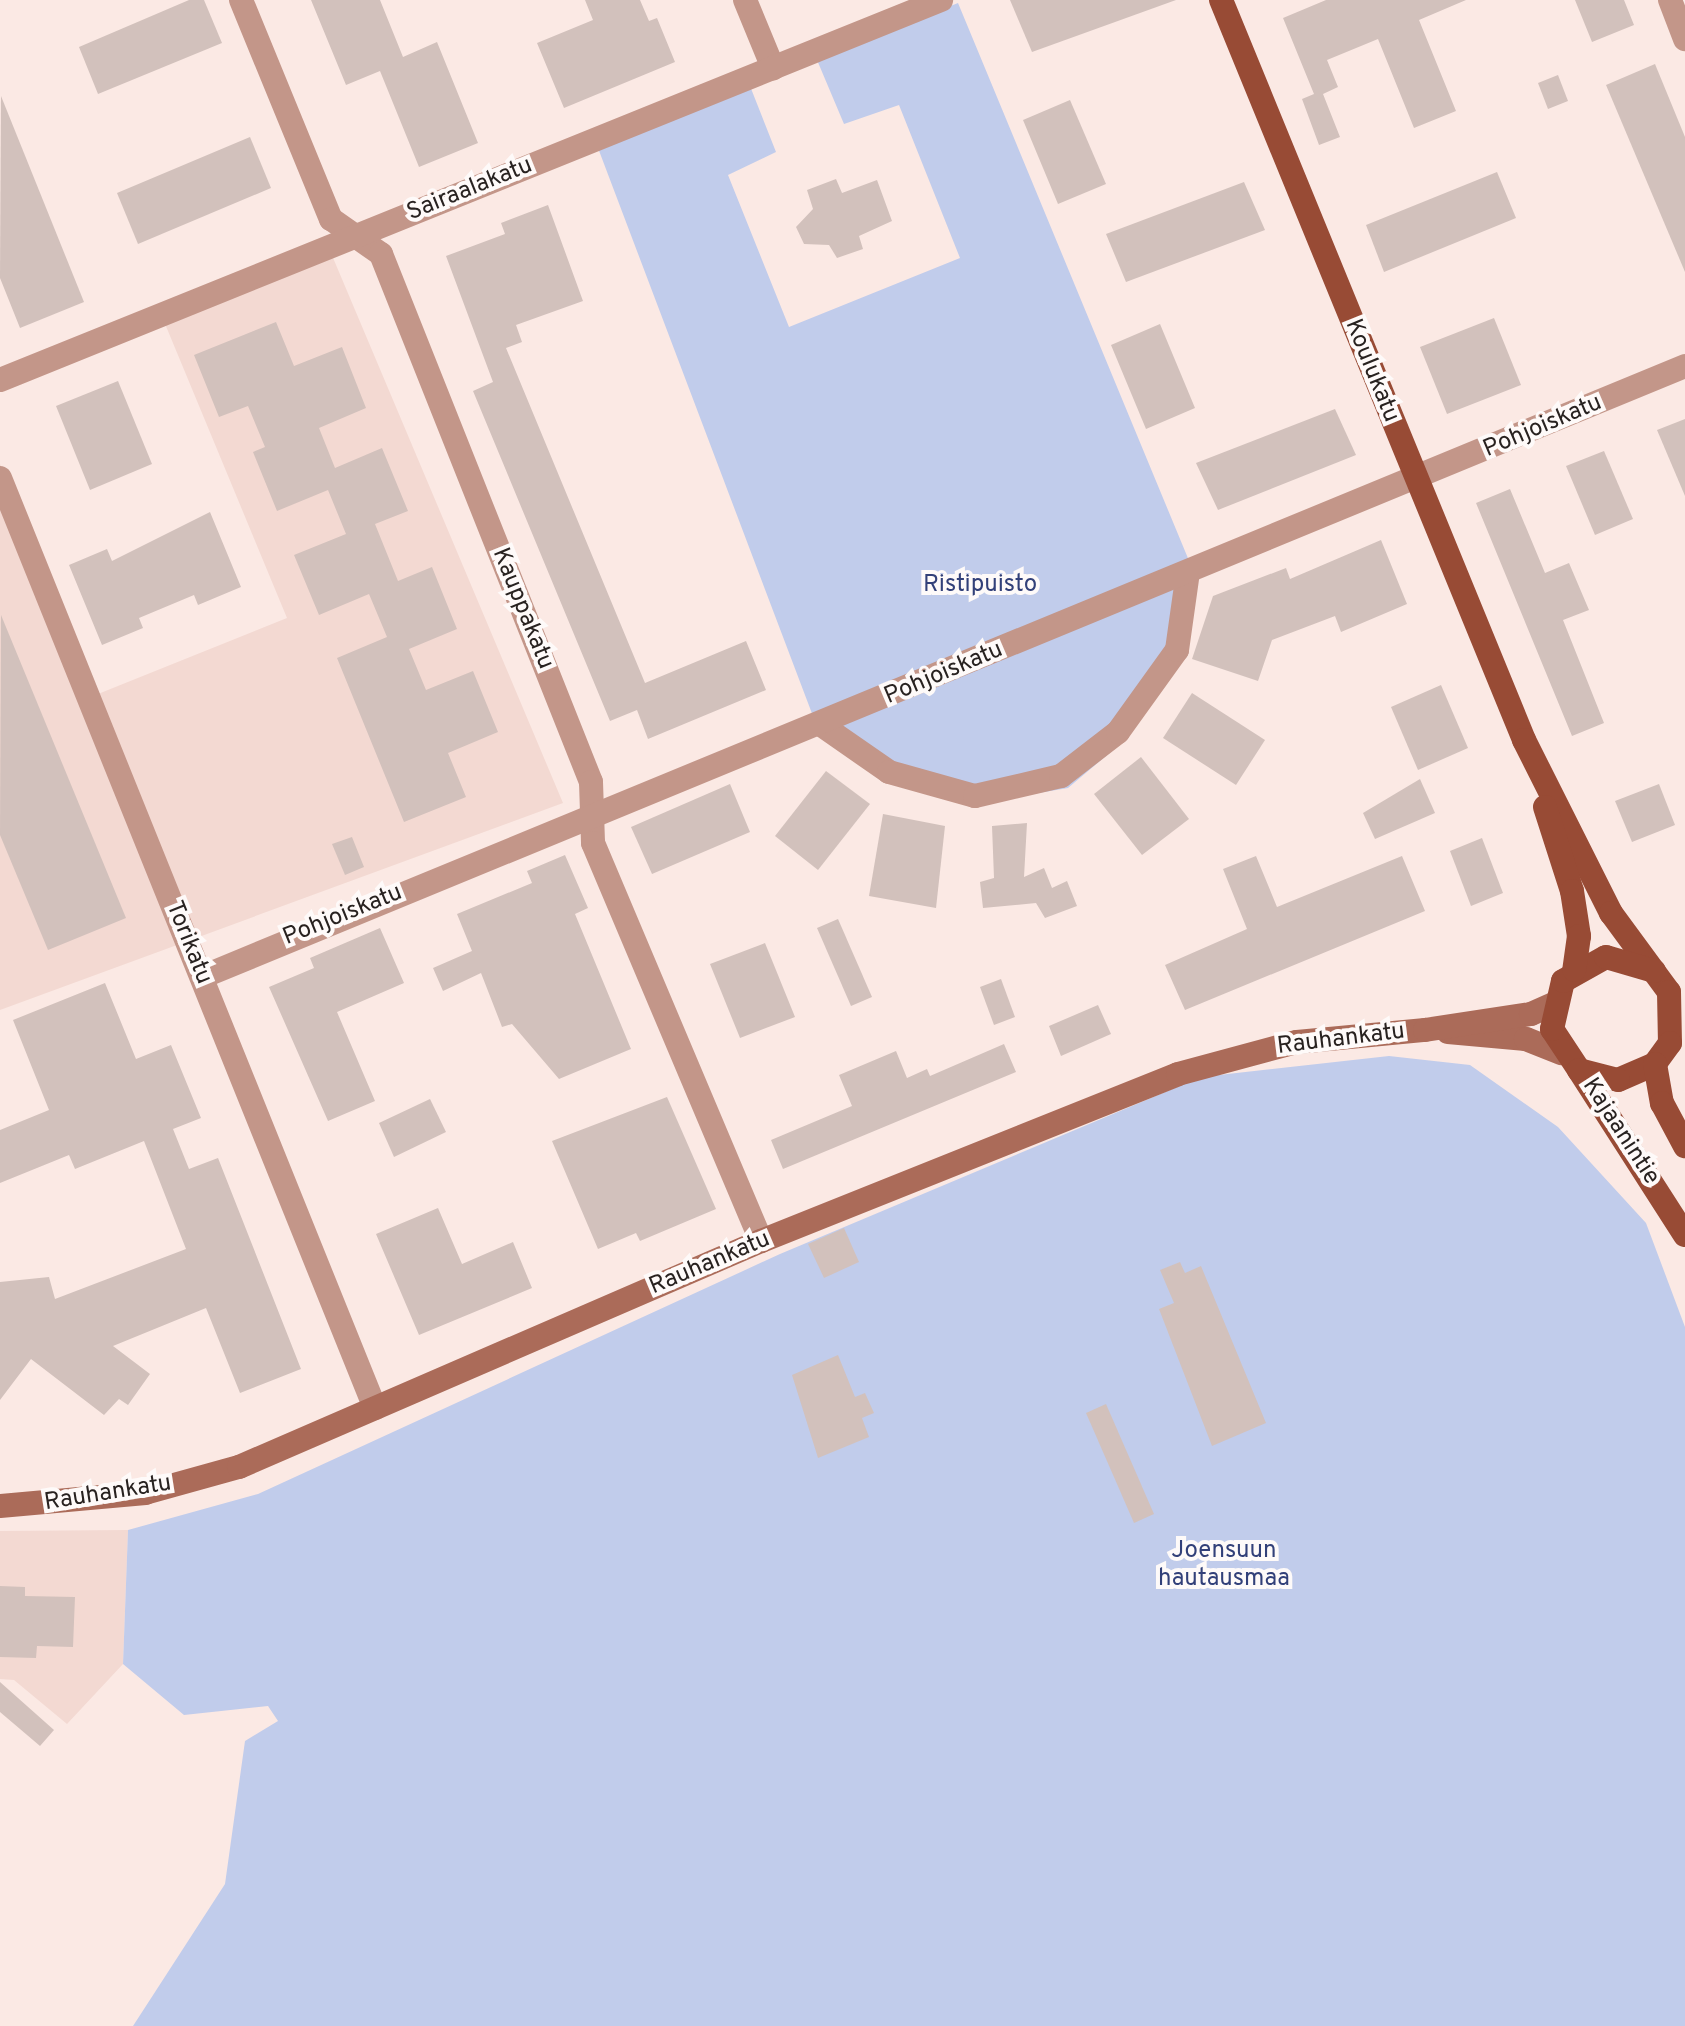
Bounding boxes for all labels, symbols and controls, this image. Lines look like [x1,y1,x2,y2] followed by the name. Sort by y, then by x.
[403,152,537,228] street label: Sairaalakatu
[1337,315,1405,427] street label: Koulukatu
[1479,389,1607,465] street label: Pohjoiskatu
[485,544,559,674] street label: Kauppakatu
[923,572,1037,600] park label: Ristipuisto
[880,636,1008,712] street label: Pohjoiskatu
[279,879,407,953] street label: Pohjoiskatu
[158,897,218,989] street label: Torikatu
[1276,1018,1406,1062] street label: Rauhankatu
[1575,1073,1665,1191] street label: Kajaanintie
[645,1226,775,1302] street label: Rauhankatu
[42,1470,174,1518] street label: Rauhankatu
[1158,1538,1290,1594] park label: Joensuun hautausmaa

